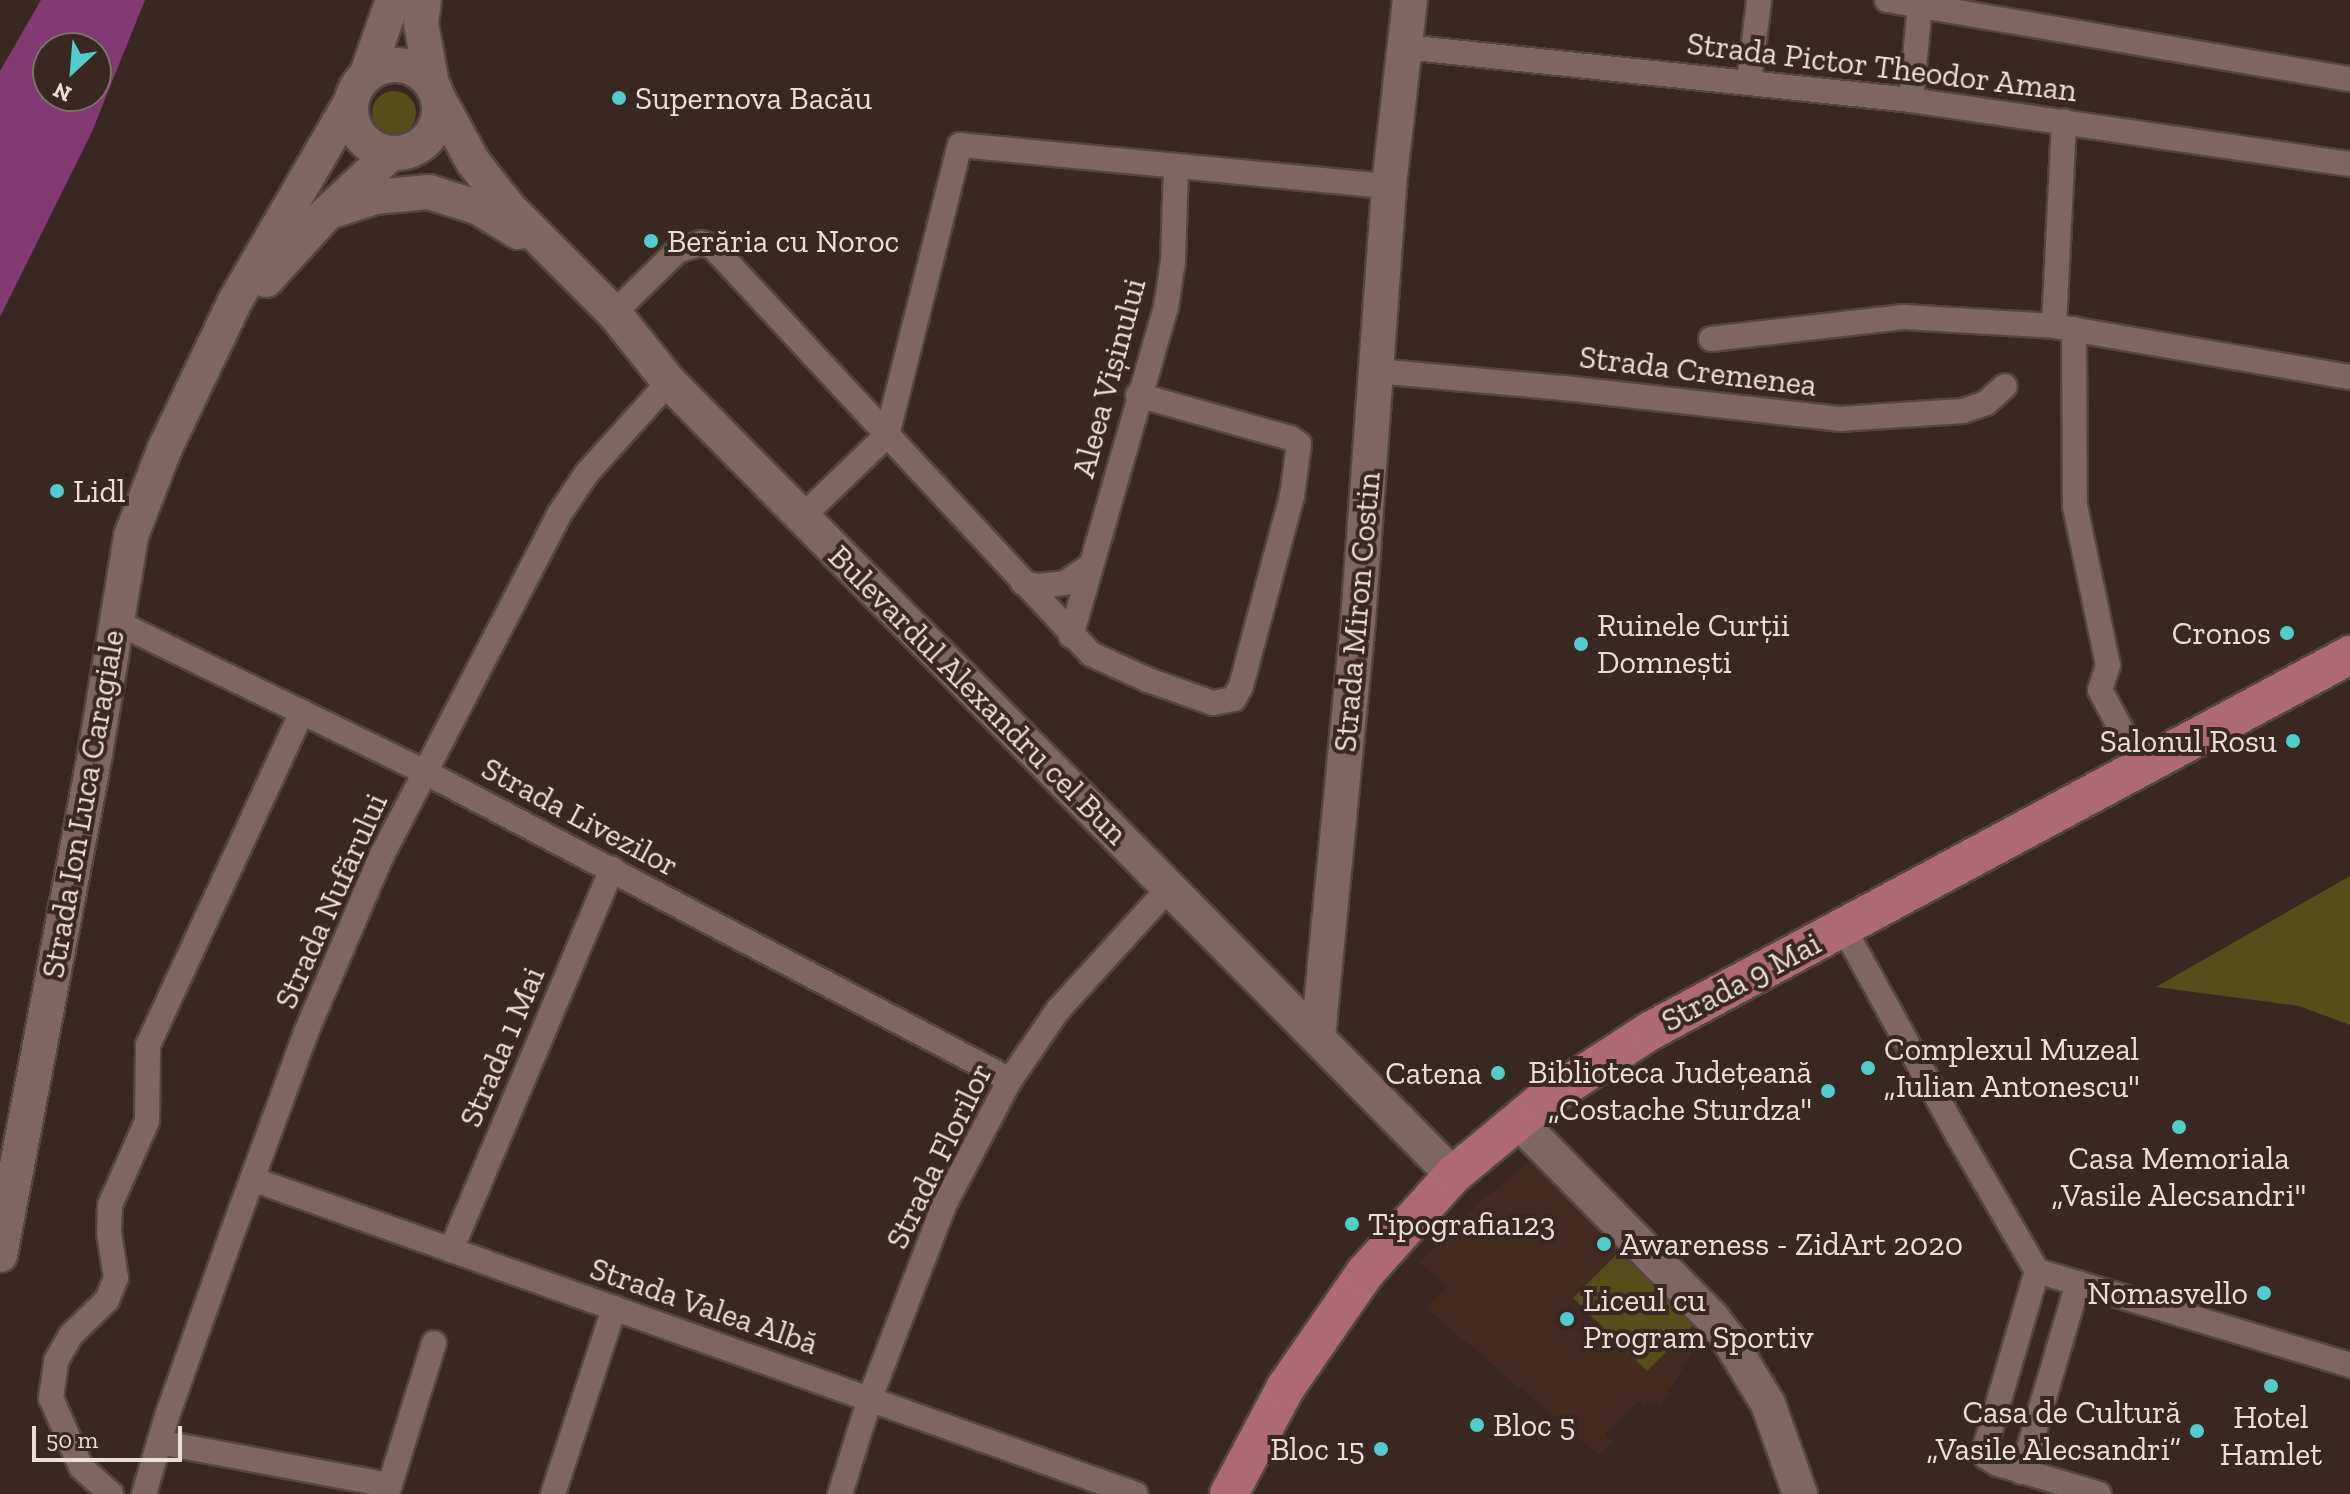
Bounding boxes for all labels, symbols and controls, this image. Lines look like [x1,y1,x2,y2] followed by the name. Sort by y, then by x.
[1684,24,2080,110] street label: Strada Pictor Theodor Aman
[32,32,112,112] north arrow
[49,76,76,108] text: N
[635,79,872,117] place label: Supernova Bacău
[610,89,628,107] marker: Supernova Bacău
[667,222,899,260] place label: Berăria cu Noroc
[642,232,660,250] marker: Berăria cu Noroc
[1064,274,1154,482] street label: Aleea Vișinului
[1577,337,1819,405] street label: Strada Cremenea
[1326,470,1388,754] street label: Strada Miron Costin
[73,472,125,510] place label: Lidl
[48,482,66,500] marker: Lidl
[820,537,1136,853] street label: Bulevardul Alexandru cel Bun
[1597,607,1790,682] place label: Ruinele Curții Domnești
[2172,614,2271,652] place label: Cronos
[2278,624,2296,642] marker: Cronos
[33,627,133,981] street label: Strada Ion Luca Caragiale
[1572,635,1590,653] marker: Ruinele Curții Domnești
[2100,722,2277,760] place label: Salonul Rosu
[2284,732,2302,750] marker: Salonul Rosu
[475,749,685,885] street label: Strada Livezilor
[266,787,396,1015] street label: Strada Nufărului
[1655,924,1827,1040] street label: Strada 9 Mai
[451,961,553,1133] street label: Strada 1 Mai
[1884,1031,2141,1106] place label: Complexul Muzeal „Iulian Antonescu"
[1385,1054,1482,1092] place label: Catena
[1528,1054,1812,1129] place label: Biblioteca Județeană „Costache Sturdza"
[878,1057,1000,1255] street label: Strada Florilor
[1859,1059,1877,1077] marker: Complexul Muzeal „Iulian Antonescu"
[1489,1064,1507,1082] marker: Catena
[1819,1082,1837,1100] marker: Biblioteca Județeană „Costache Sturdza"
[2170,1118,2188,1136] marker: Casa Memoriala „Vasile Alecsandri"
[2051,1140,2307,1215] place label: Casa Memoriala „Vasile Alecsandri"
[1368,1205,1555,1243] place label: Tipografia123
[1343,1215,1361,1233] marker: Tipografia123
[1620,1225,1963,1263] place label: Awareness - ZidArt 2020
[1595,1235,1613,1253] marker: Awareness - ZidArt 2020
[584,1249,824,1363] street label: Strada Valea Albă
[2087,1274,2248,1312] place label: Nomasvello
[1583,1282,1814,1357] place label: Liceul cu Program Sportiv
[2255,1284,2273,1302] marker: Nomasvello
[1558,1310,1576,1328] marker: Liceul cu Program Sportiv
[2262,1377,2280,1395] marker: Hotel Hamlet
[1926,1394,2181,1469] place label: Casa de Cultură „Vasile Alecsandri”
[2220,1399,2322,1474] place label: Hotel Hamlet
[1493,1406,1575,1444] place label: Bloc 5
[36,1410,186,1460] scale bar
[1468,1416,1486,1434] marker: Bloc 5
[2188,1422,2206,1440] marker: Casa de Cultură „Vasile Alecsandri”
[46,1425,98,1454] text: 50 m
[1270,1430,1365,1468] place label: Bloc 15
[1372,1440,1390,1458] marker: Bloc 15

